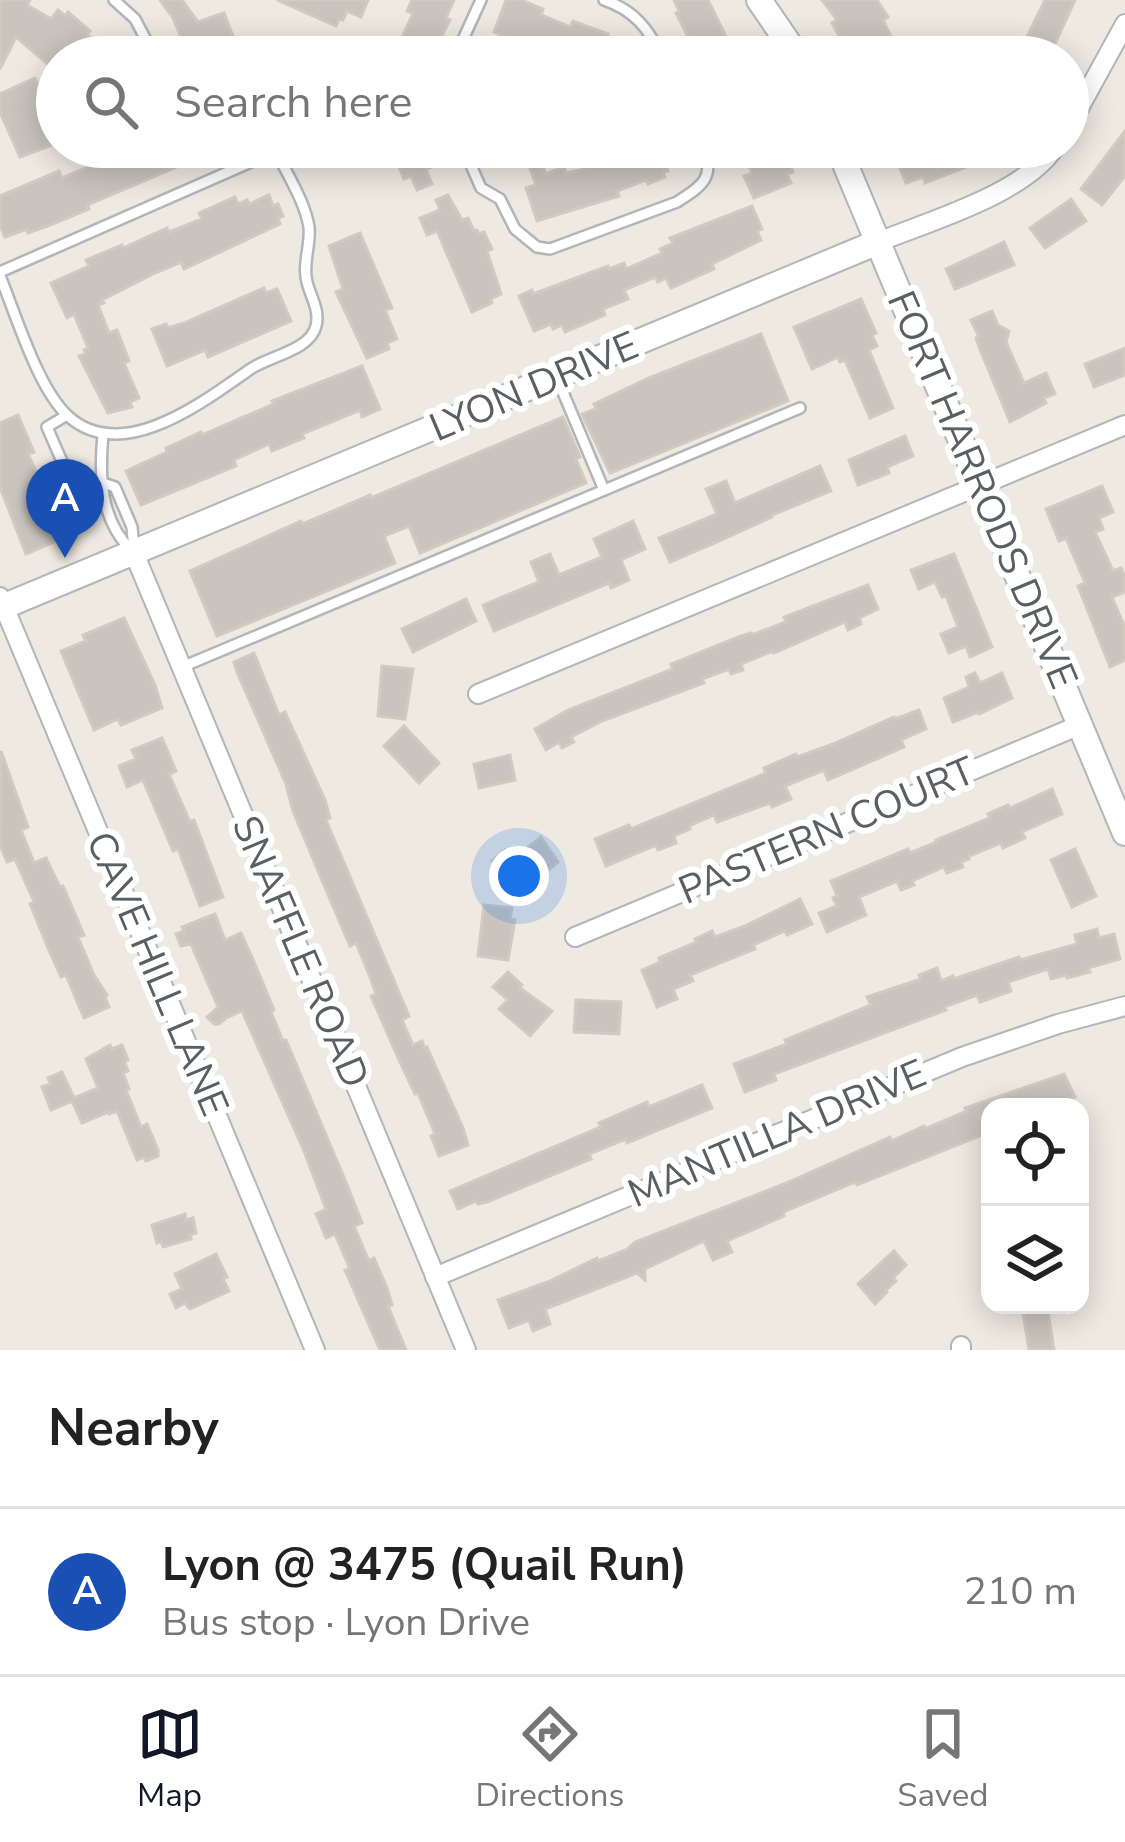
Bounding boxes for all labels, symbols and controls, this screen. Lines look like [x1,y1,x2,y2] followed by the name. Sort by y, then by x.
[36,36,1089,168] search box
[78,69,144,135] icon: search
[174,72,413,133] text: Search here
[874,283,1090,697] street label: FORT HARRODS DRIVE
[422,319,646,455] street label: LYON DRIVE
[26,459,104,558] pin: A
[671,744,984,917] street label: PASTERN COURT
[219,808,381,1096] street label: SNAFFLE ROAD
[73,824,241,1124] street label: CAVE HILL LANE
[489,846,549,906] your location
[620,1047,934,1221] street label: MANTILLA DRIVE
[981,1098,1089,1314] map controls
[981,1098,1089,1206] button: locate
[981,1206,1089,1314] button: layers
[48,1393,219,1463] text: Nearby
[162,1535,687,1596] text: Lyon @ 3475 (Quail Run)
[72,1565,102,1618] text: A
[963,1565,1077,1618] text: 210 m
[162,1596,530,1649] text: Bus stop · Lyon Drive
[137,1701,203,1818] tab: Map
[476,1701,624,1818] tab: Directions
[897,1701,988,1818] tab: Saved

